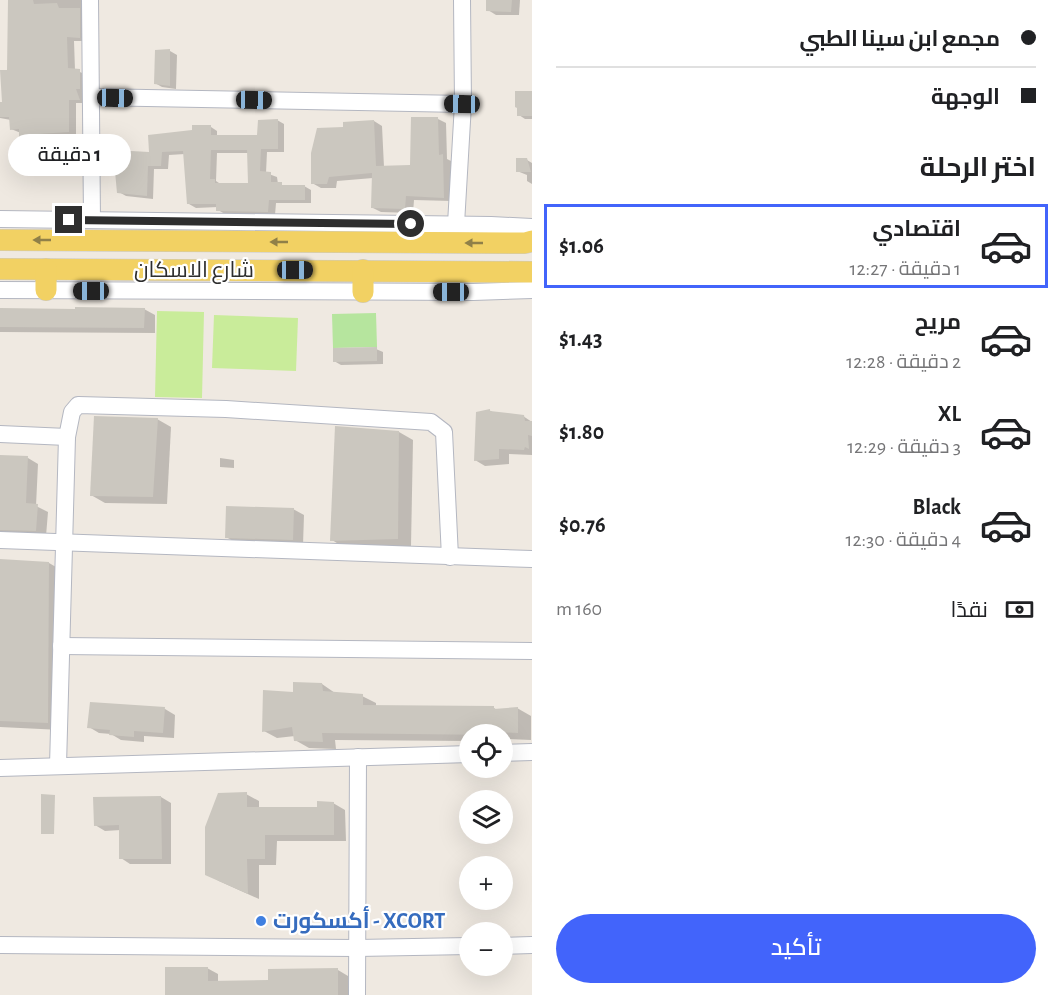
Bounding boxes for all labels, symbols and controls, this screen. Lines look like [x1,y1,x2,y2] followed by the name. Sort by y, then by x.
[799,28,1000,50] text: مجمع ابن سينا الطبي
[931,86,1000,108] text: الوجهة
[97,89,133,107] car
[236,91,272,109] car
[444,95,480,113] car
[8,133,130,175] callout: 1 دقيقة
[38,145,101,165] text: 1 دقيقة
[920,154,1036,181] text: اختر الرحلة
[55,206,82,233] route end
[397,210,424,237] route start
[872,218,961,240] text: اقتصادي
[979,219,1033,273] icon: car
[32,235,51,245] one-way arrow
[559,235,604,257] text: $1.06
[269,237,288,247] one-way arrow
[464,238,483,247] one-way arrow
[134,259,254,284] street label: شارع الاسكان
[850,259,961,279] text: 1 دقيقة · 12:27
[277,261,313,279] car
[73,282,109,300] car
[433,283,469,301] car
[915,311,961,333] text: مريح
[979,312,1033,366] icon: car
[559,328,602,350] text: $1.43
[846,352,961,372] text: 2 دقيقة · 12:28
[938,403,961,425] text: XL
[979,405,1033,459] icon: car
[559,421,604,443] text: $1.80
[847,437,961,457] text: 3 دقيقة · 12:29
[913,496,961,518] text: Black
[979,498,1033,552] icon: car
[559,514,606,536] text: $0.76
[846,530,961,550] text: 4 دقيقة · 12:30
[1003,593,1036,626] icon: cash
[556,599,602,619] text: 160 m
[950,599,988,621] text: نقدًا
[459,724,513,976] map controls
[459,724,513,778] button: locate
[459,790,513,844] button: layers
[459,856,513,910] button: +
[273,906,445,934] place label: أكسكورت - XCORT
[254,914,268,928] marker: أكسكورت - XCORT
[556,914,1036,983] button: تأكيد
[459,922,513,976] button: −

